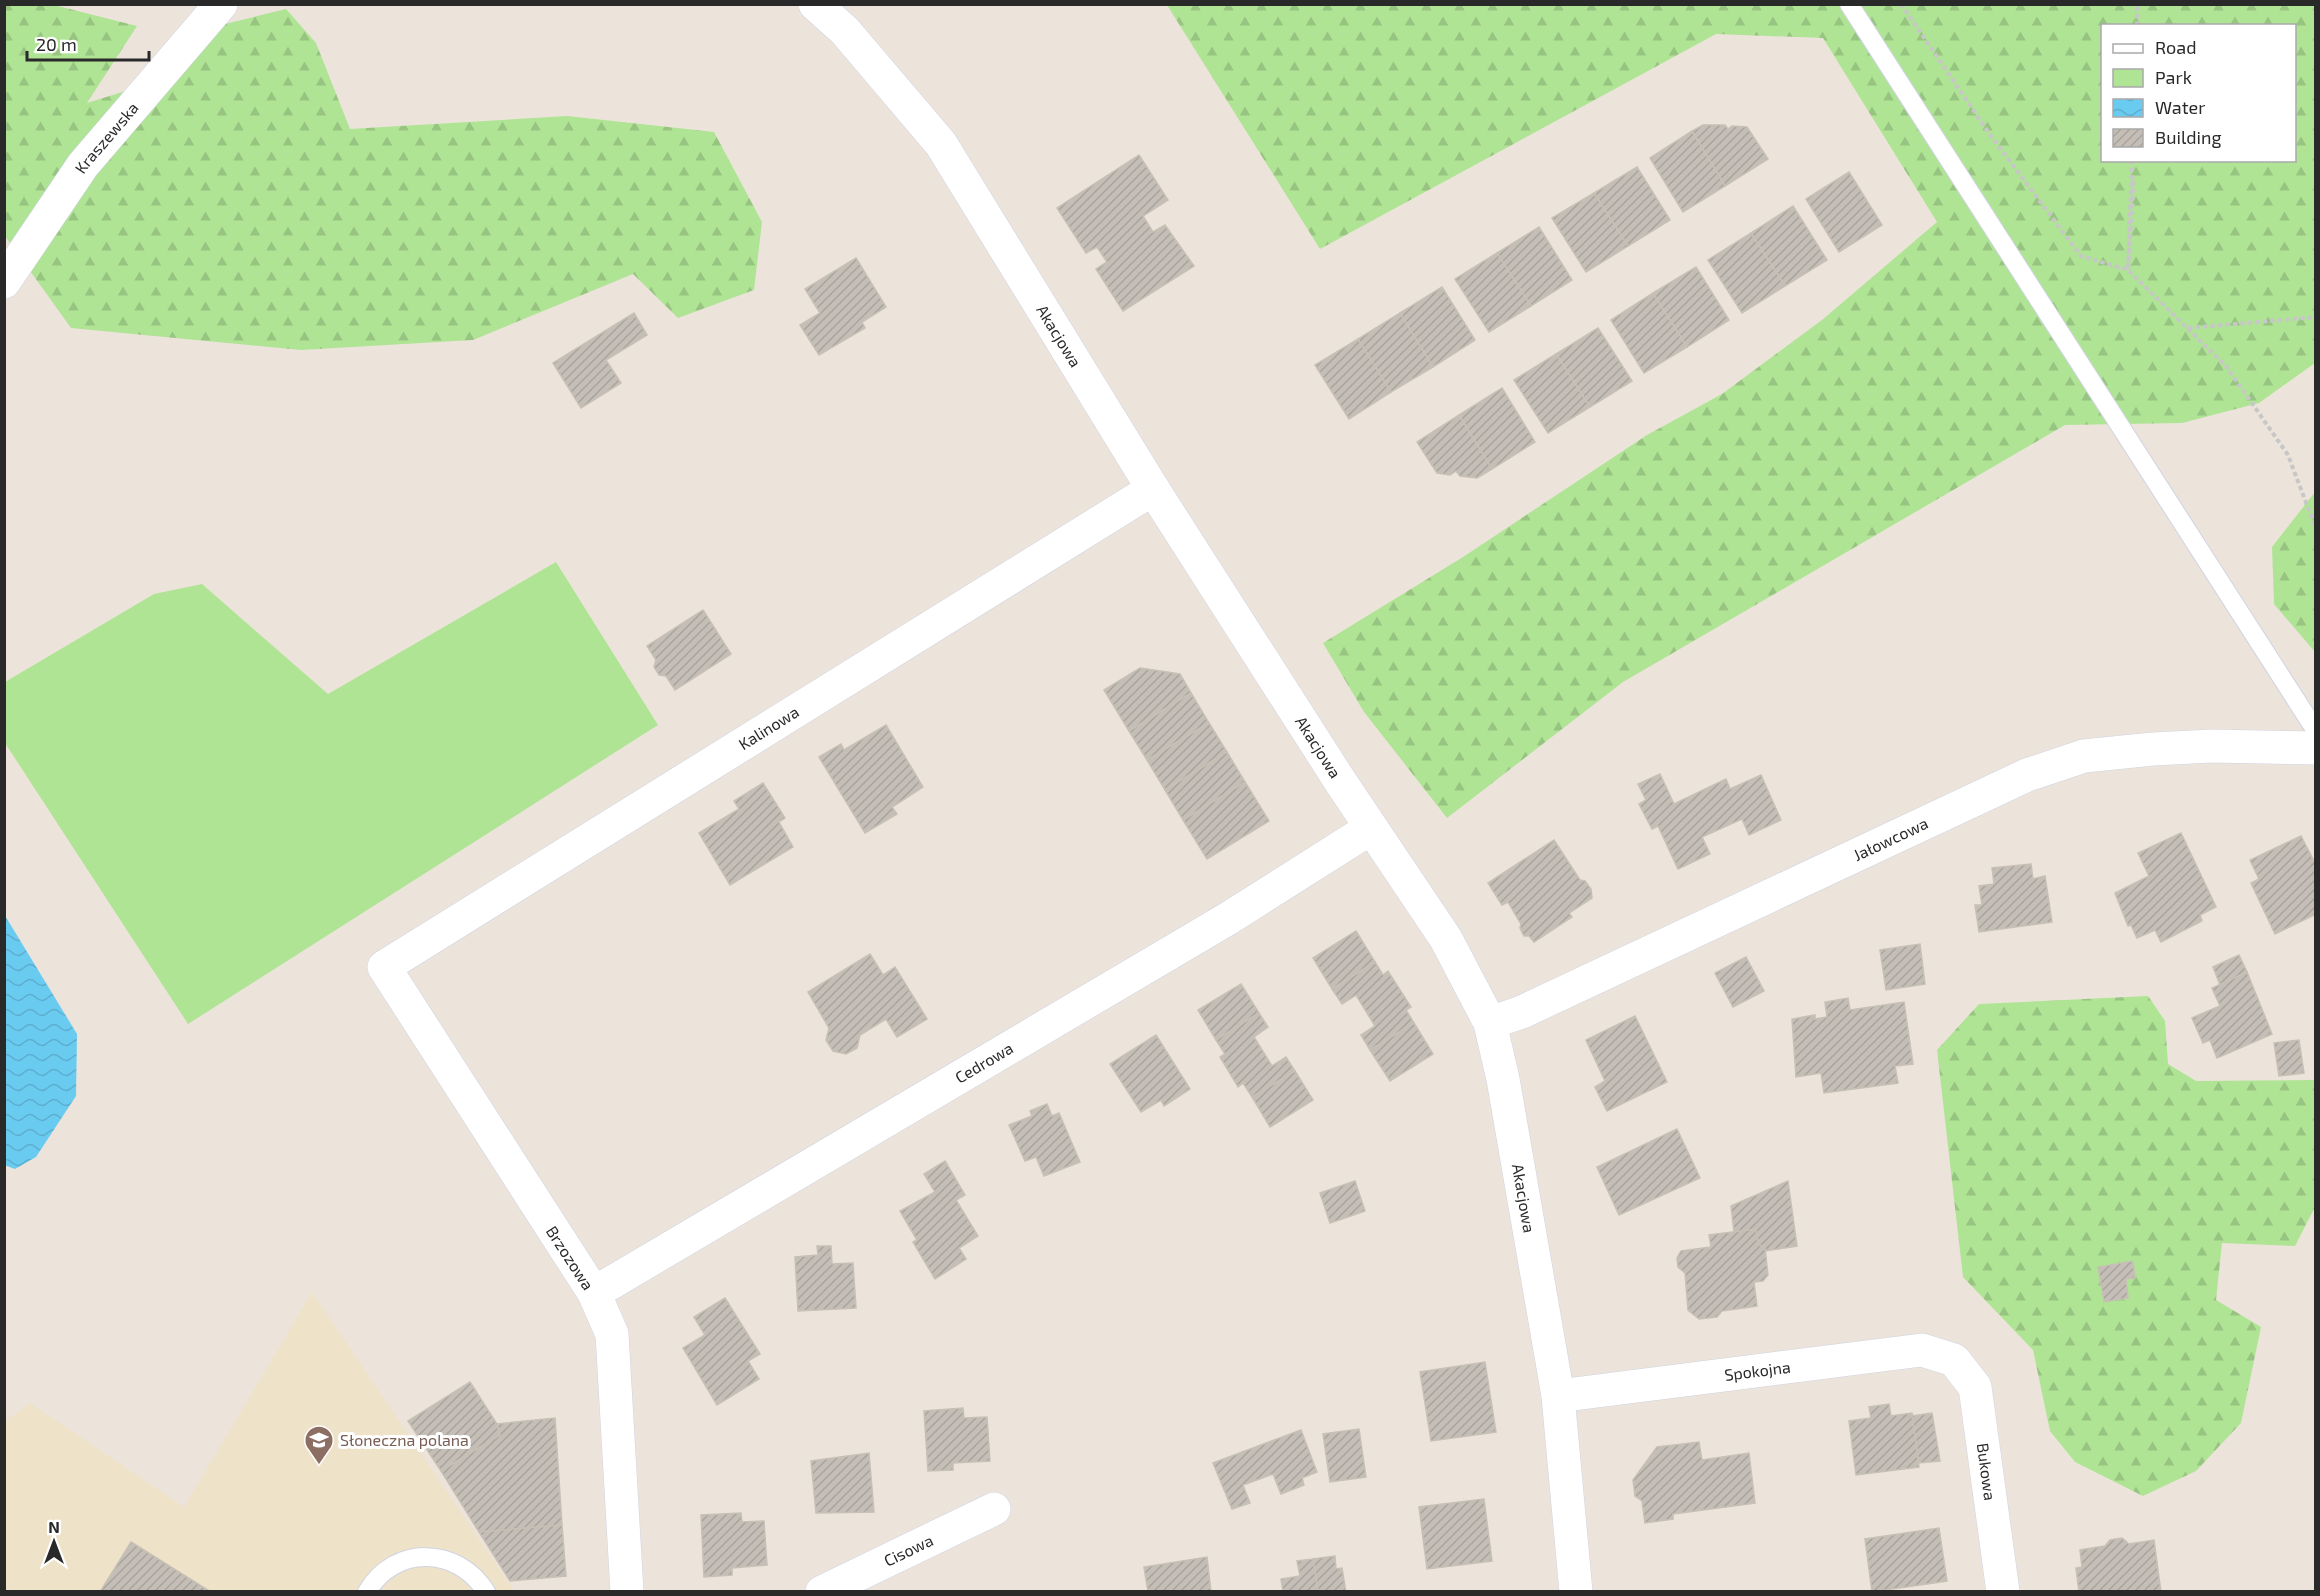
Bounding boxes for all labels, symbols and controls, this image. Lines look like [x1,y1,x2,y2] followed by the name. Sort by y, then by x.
[27,24,148,62] scale bar
[2101,24,2296,162] legend
[36,33,77,55] text: 20 m
[2155,36,2196,58] text: Road
[2155,66,2192,88] text: Park
[2155,96,2205,118] text: Water
[70,98,142,177] street label: Kraszewska
[2155,126,2222,148] text: Building
[1033,301,1086,370] street label: Akacjowa
[735,702,802,753] street label: Kalinowa
[1292,712,1345,781] street label: Akacjowa
[1850,813,1931,864] street label: Jałowcowa
[951,1038,1016,1087] street label: Cedrowa
[1509,1162,1540,1234] street label: Akacjowa
[543,1222,598,1293] street label: Brzozowa
[1723,1357,1792,1384] street label: Spokojna
[303,1424,335,1466] school or university icon: Słoneczna polana
[340,1430,469,1449] place label: Słoneczna polana
[1974,1442,2000,1502] street label: Bukowa
[24,1512,84,1572] north arrow
[48,1517,60,1536] text: N
[881,1530,936,1570] street label: Cisowa

